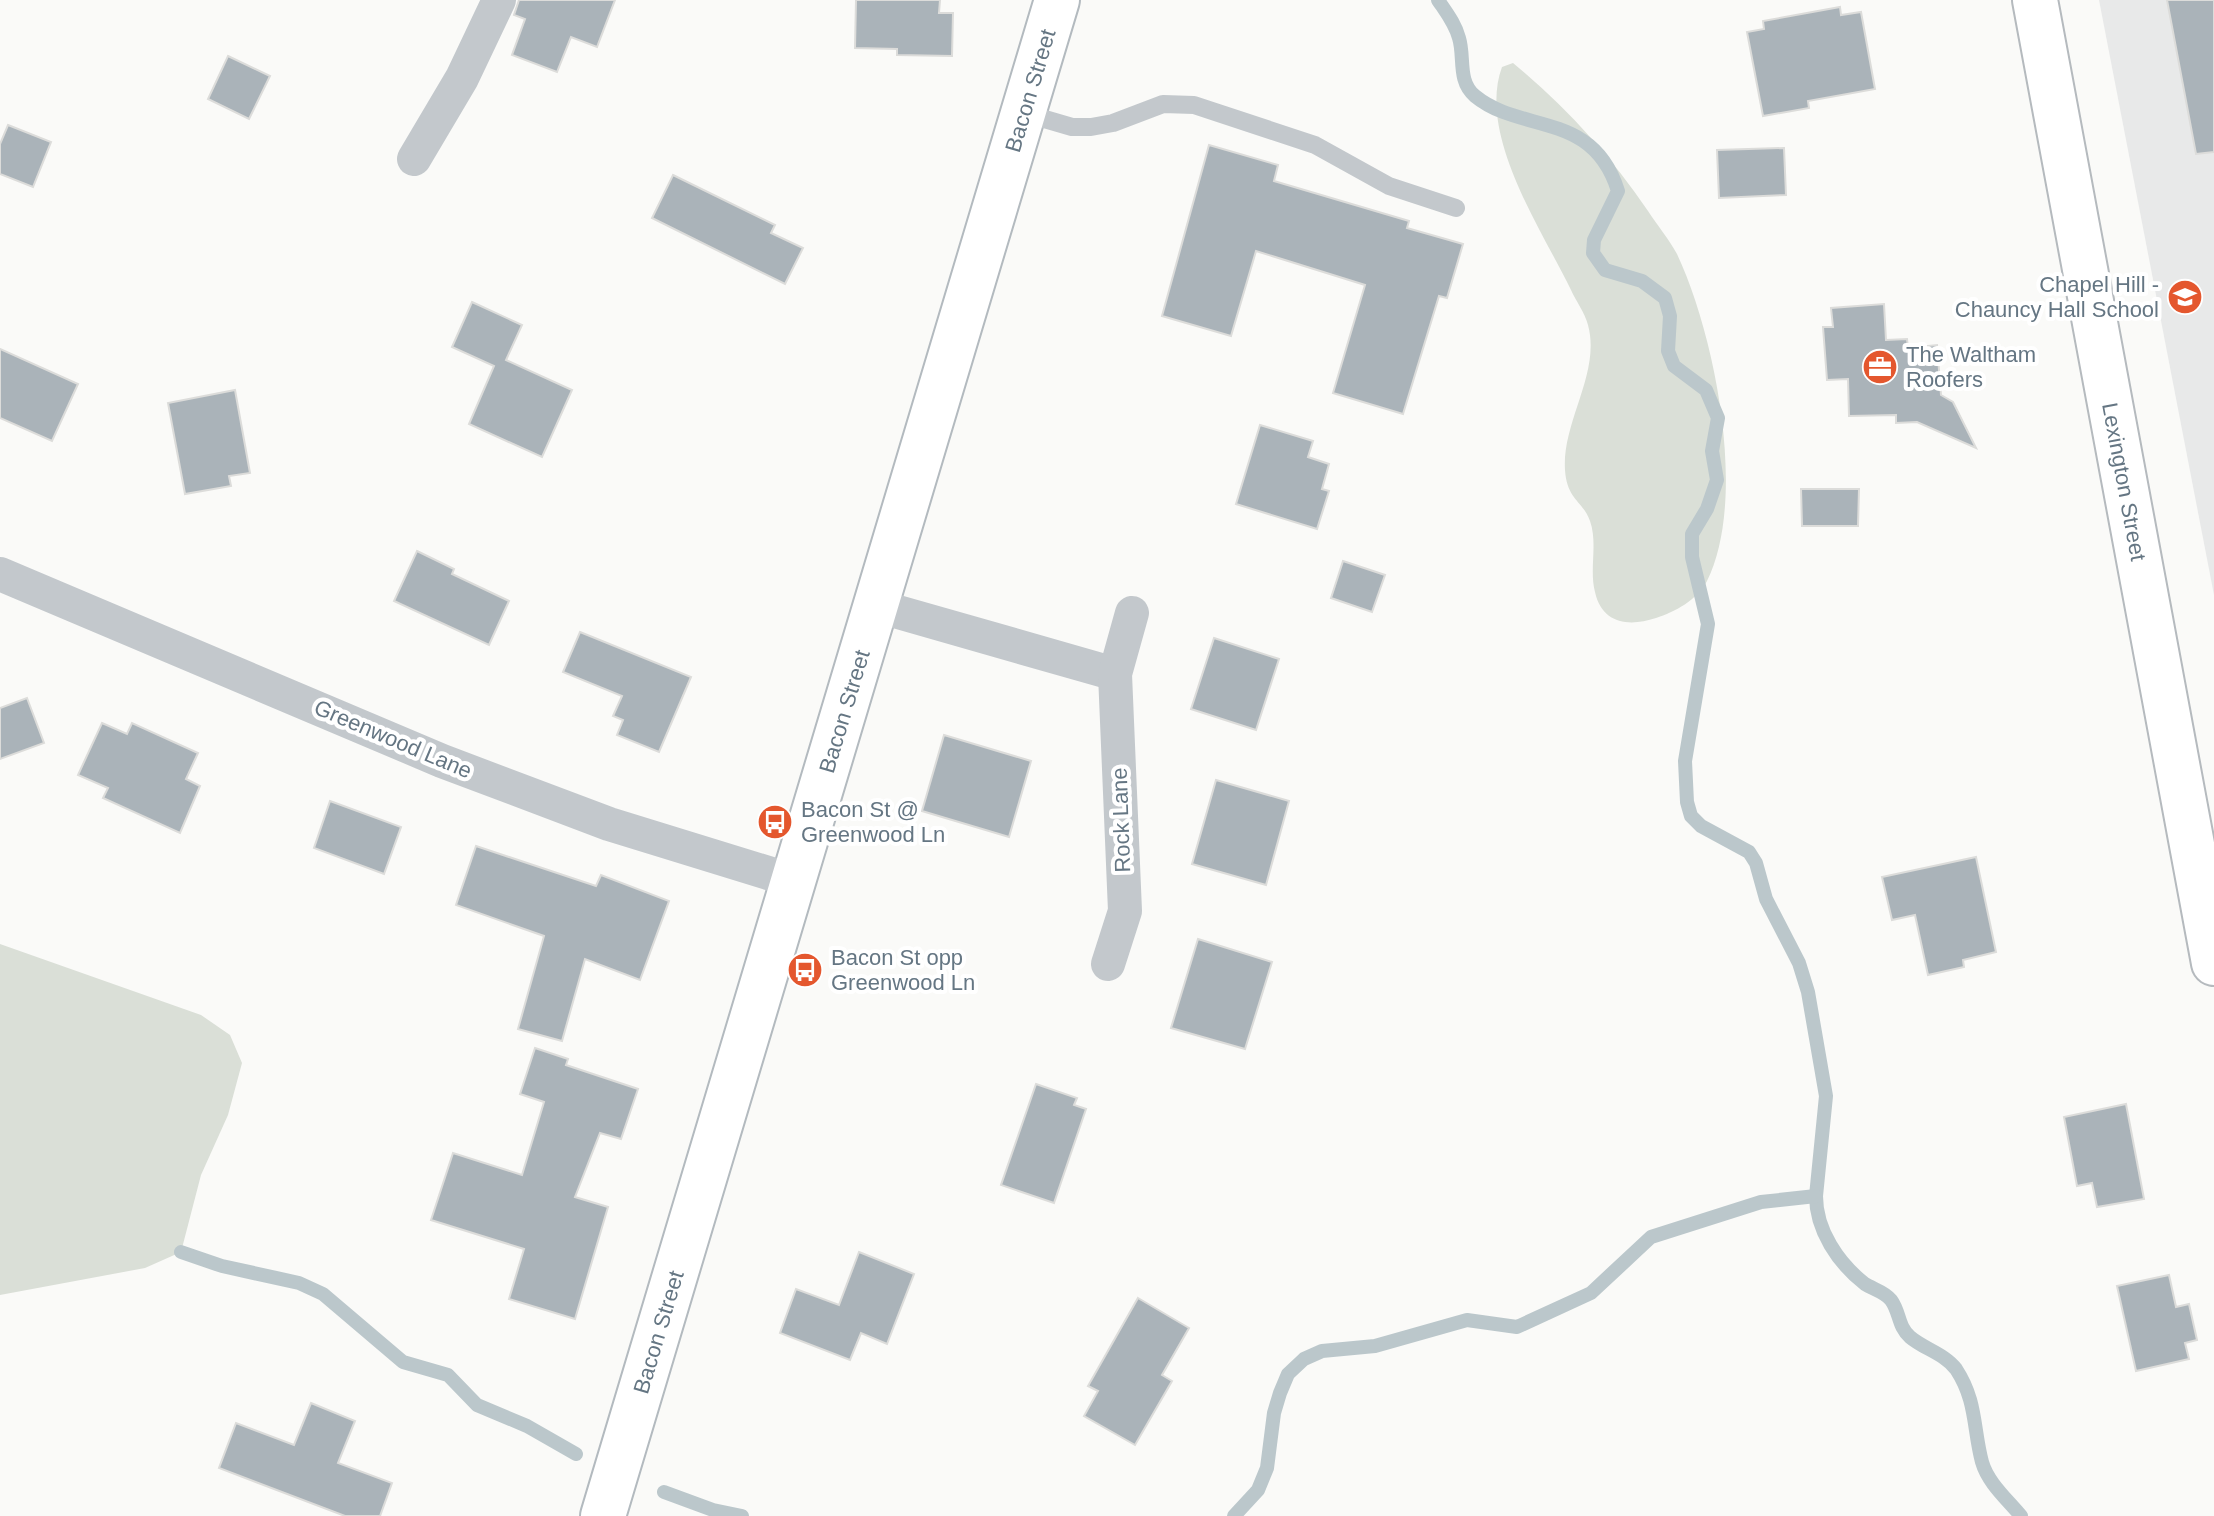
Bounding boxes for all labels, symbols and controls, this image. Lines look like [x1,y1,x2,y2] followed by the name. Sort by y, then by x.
[1000,26,1060,155] street label: Bacon Street
[1955,272,2159,322] place label: Chapel Hill - Chauncy Hall School
[2166,278,2204,316] school or university icon: Chapel Hill - Chauncy Hall School
[1906,342,2036,392] place label: The Waltham Roofers
[1861,348,1899,386] office icon: The Waltham Roofers
[2098,401,2151,563] street label: Lexington Street
[814,647,874,776] street label: Bacon Street
[310,695,476,783] street label: Greenwood Lane
[1107,767,1135,873] street label: Rock Lane
[801,797,945,847] place label: Bacon St @ Greenwood Ln
[756,803,794,841] bus stop icon: Bacon St @ Greenwood Ln
[831,945,975,995] place label: Bacon St opp Greenwood Ln
[786,951,824,989] bus stop icon: Bacon St opp Greenwood Ln
[628,1267,688,1397] street label: Bacon Street

